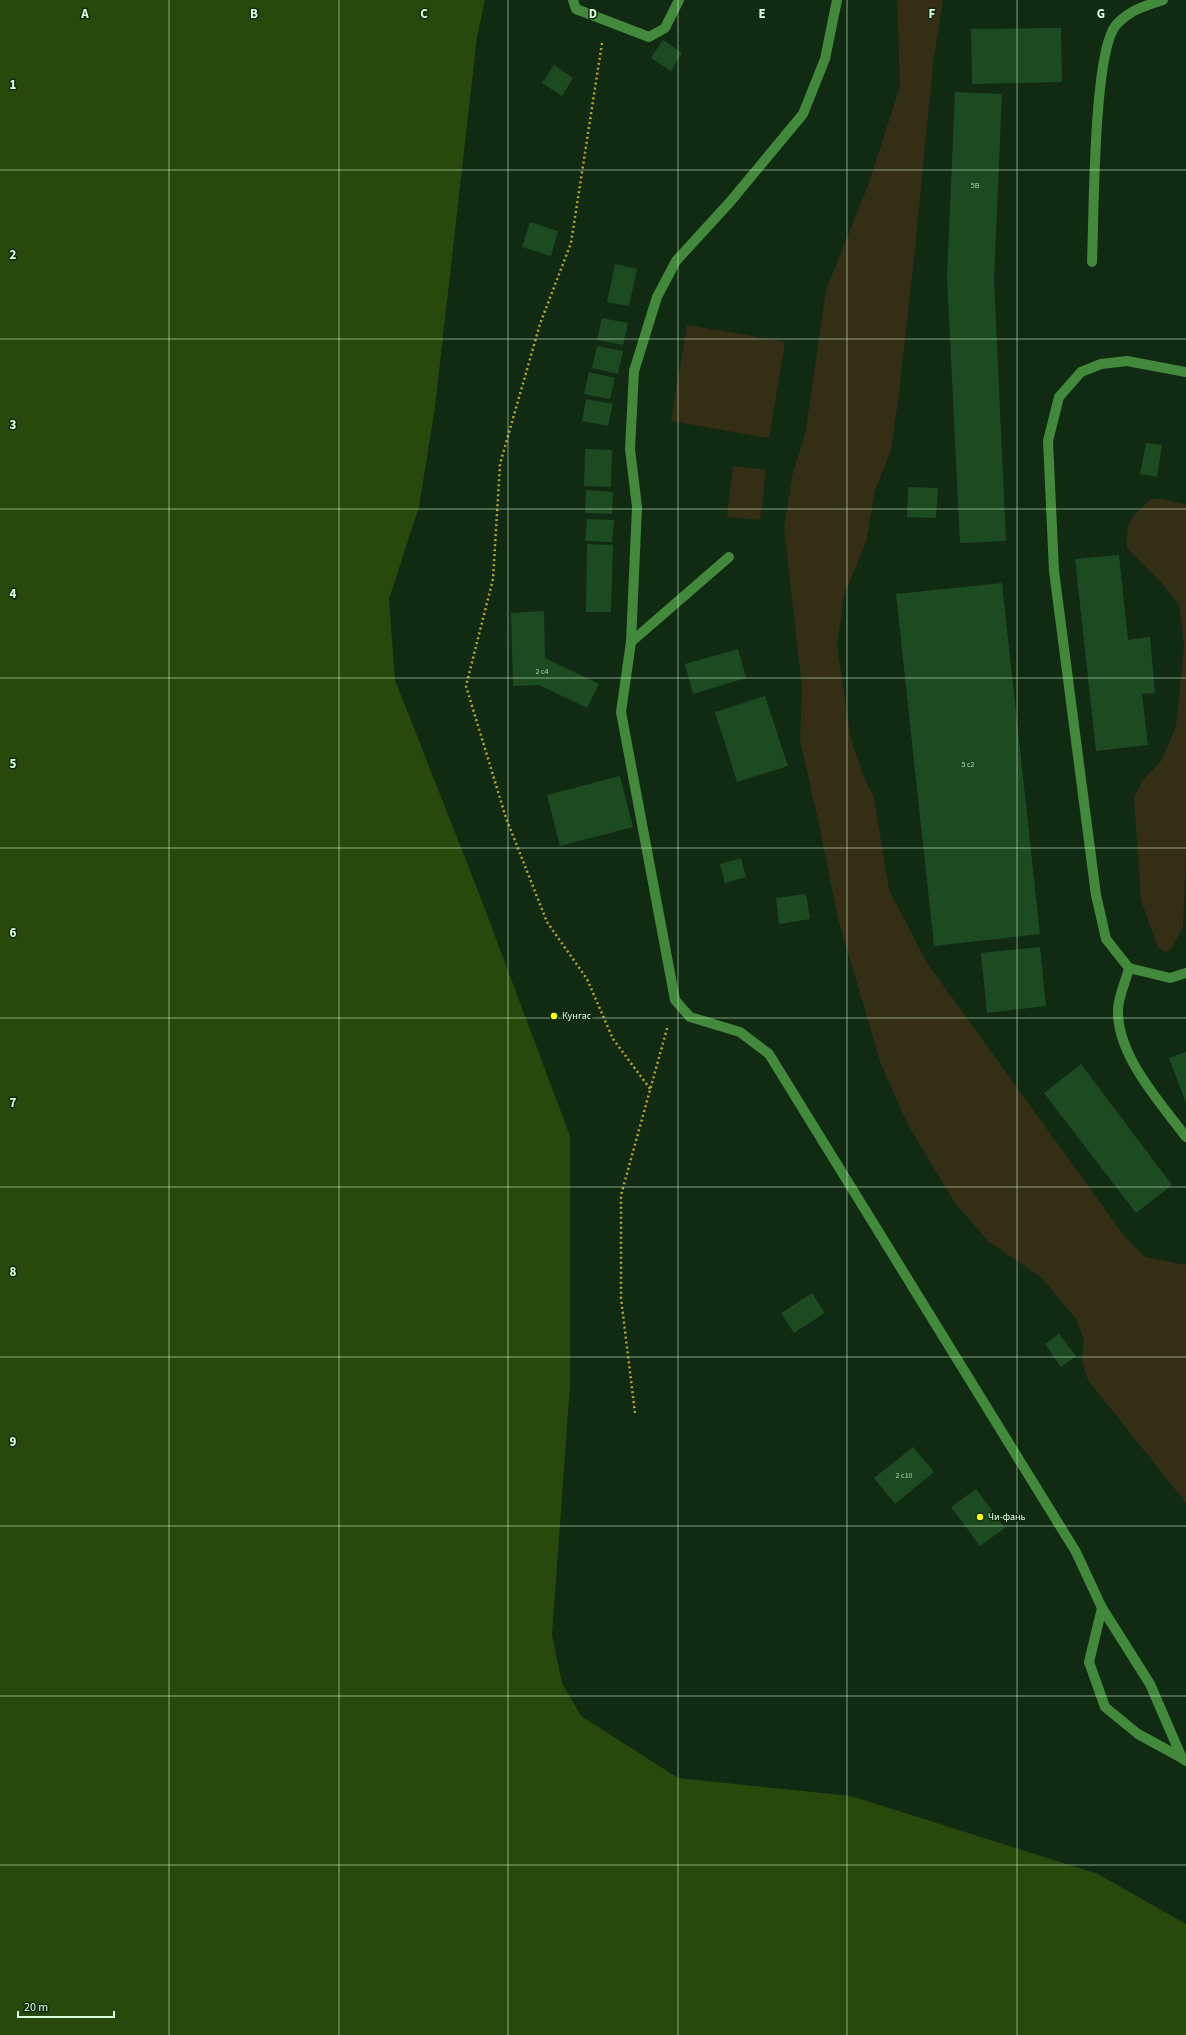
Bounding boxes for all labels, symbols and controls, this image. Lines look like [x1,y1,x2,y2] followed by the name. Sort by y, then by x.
[80,5,89,23] text: A
[250,5,258,23] text: B
[420,5,428,23] text: C
[589,5,597,23] text: D
[758,5,766,23] text: E
[929,5,936,23] text: F
[1097,5,1105,23] text: G
[10,76,17,94] text: 1
[971,180,980,191] house number: 5В
[10,246,17,264] text: 2
[10,416,17,434] text: 3
[10,585,17,603] text: 4
[535,666,549,677] house number: 2 с4
[10,755,17,773] text: 5
[961,759,975,770] house number: 5 с2
[10,924,17,942] text: 6
[562,1009,592,1023] place label: Кунгас
[549,1011,559,1021] marker: Кунгас
[10,1094,17,1112] text: 7
[10,1263,17,1281] text: 8
[10,1433,17,1451] text: 9
[895,1470,913,1481] house number: 2 с10
[988,1510,1026,1524] place label: Чи-фань
[975,1512,985,1522] marker: Чи-фань
[18,1993,114,2019] scale bar
[24,1999,48,2016] text: 20 m

